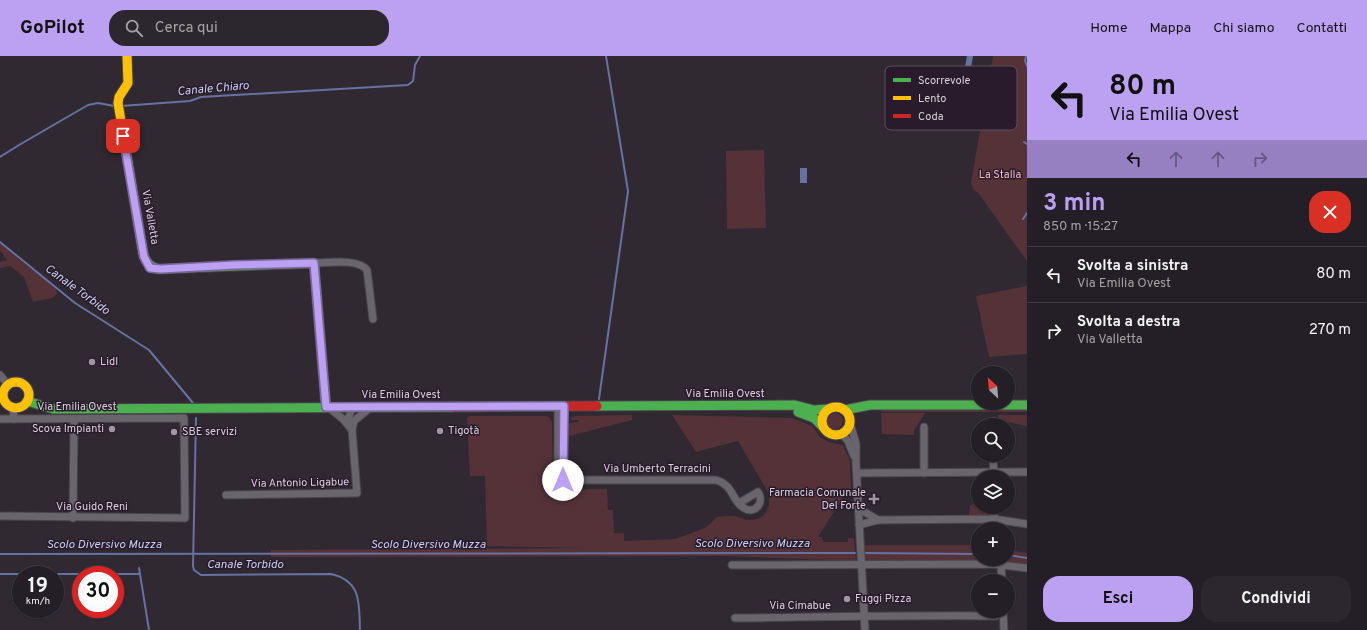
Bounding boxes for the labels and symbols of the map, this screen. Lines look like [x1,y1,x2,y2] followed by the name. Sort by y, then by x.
[885,66,1017,130] legend
[918,74,971,88] text: Scorrevole
[176,78,250,100] water label: Canale Chiaro
[918,92,946,106] text: Lento
[918,110,944,124] text: Coda
[106,119,140,153] pin
[979,168,1021,182] park label: La Stalla
[138,188,162,246] street label: Via Valletta
[41,261,113,319] water label: Canale Torbido
[100,355,118,369] place label: Lidl
[87,357,97,367] marker: Lidl
[971,366,1015,410] north arrow
[685,387,765,401] street label: Via Emilia Ovest
[361,388,441,402] street label: Via Emilia Ovest
[37,400,117,414] street label: Via Emilia Ovest
[32,422,104,436] place label: Scova Impianti
[107,424,117,434] marker: Scova Impianti
[448,424,479,438] place label: Tigotà
[182,425,237,439] place label: SBE servizi
[435,426,445,436] marker: Tigotà
[169,427,179,437] marker: SBE servizi
[542,459,584,501] position arrow
[603,462,711,476] street label: Via Umberto Terracini
[251,475,349,491] street label: Via Antonio Ligabue
[769,486,866,513] place label: Farmacia Comunale Del Forte
[869,494,879,504] marker: Farmacia Comunale Del Forte
[56,500,128,514] street label: Via Guido Reni
[694,536,810,552] water label: Scolo Diversivo Muzza
[46,537,162,553] water label: Scolo Diversivo Muzza
[370,537,486,553] water label: Scolo Diversivo Muzza
[207,557,284,573] water label: Canale Torbido
[72,566,124,618] speed limit sign: 30
[855,592,911,606] place label: Fuggi Pizza
[842,594,852,604] marker: Fuggi Pizza
[769,599,831,613] street label: Via Cimabue

